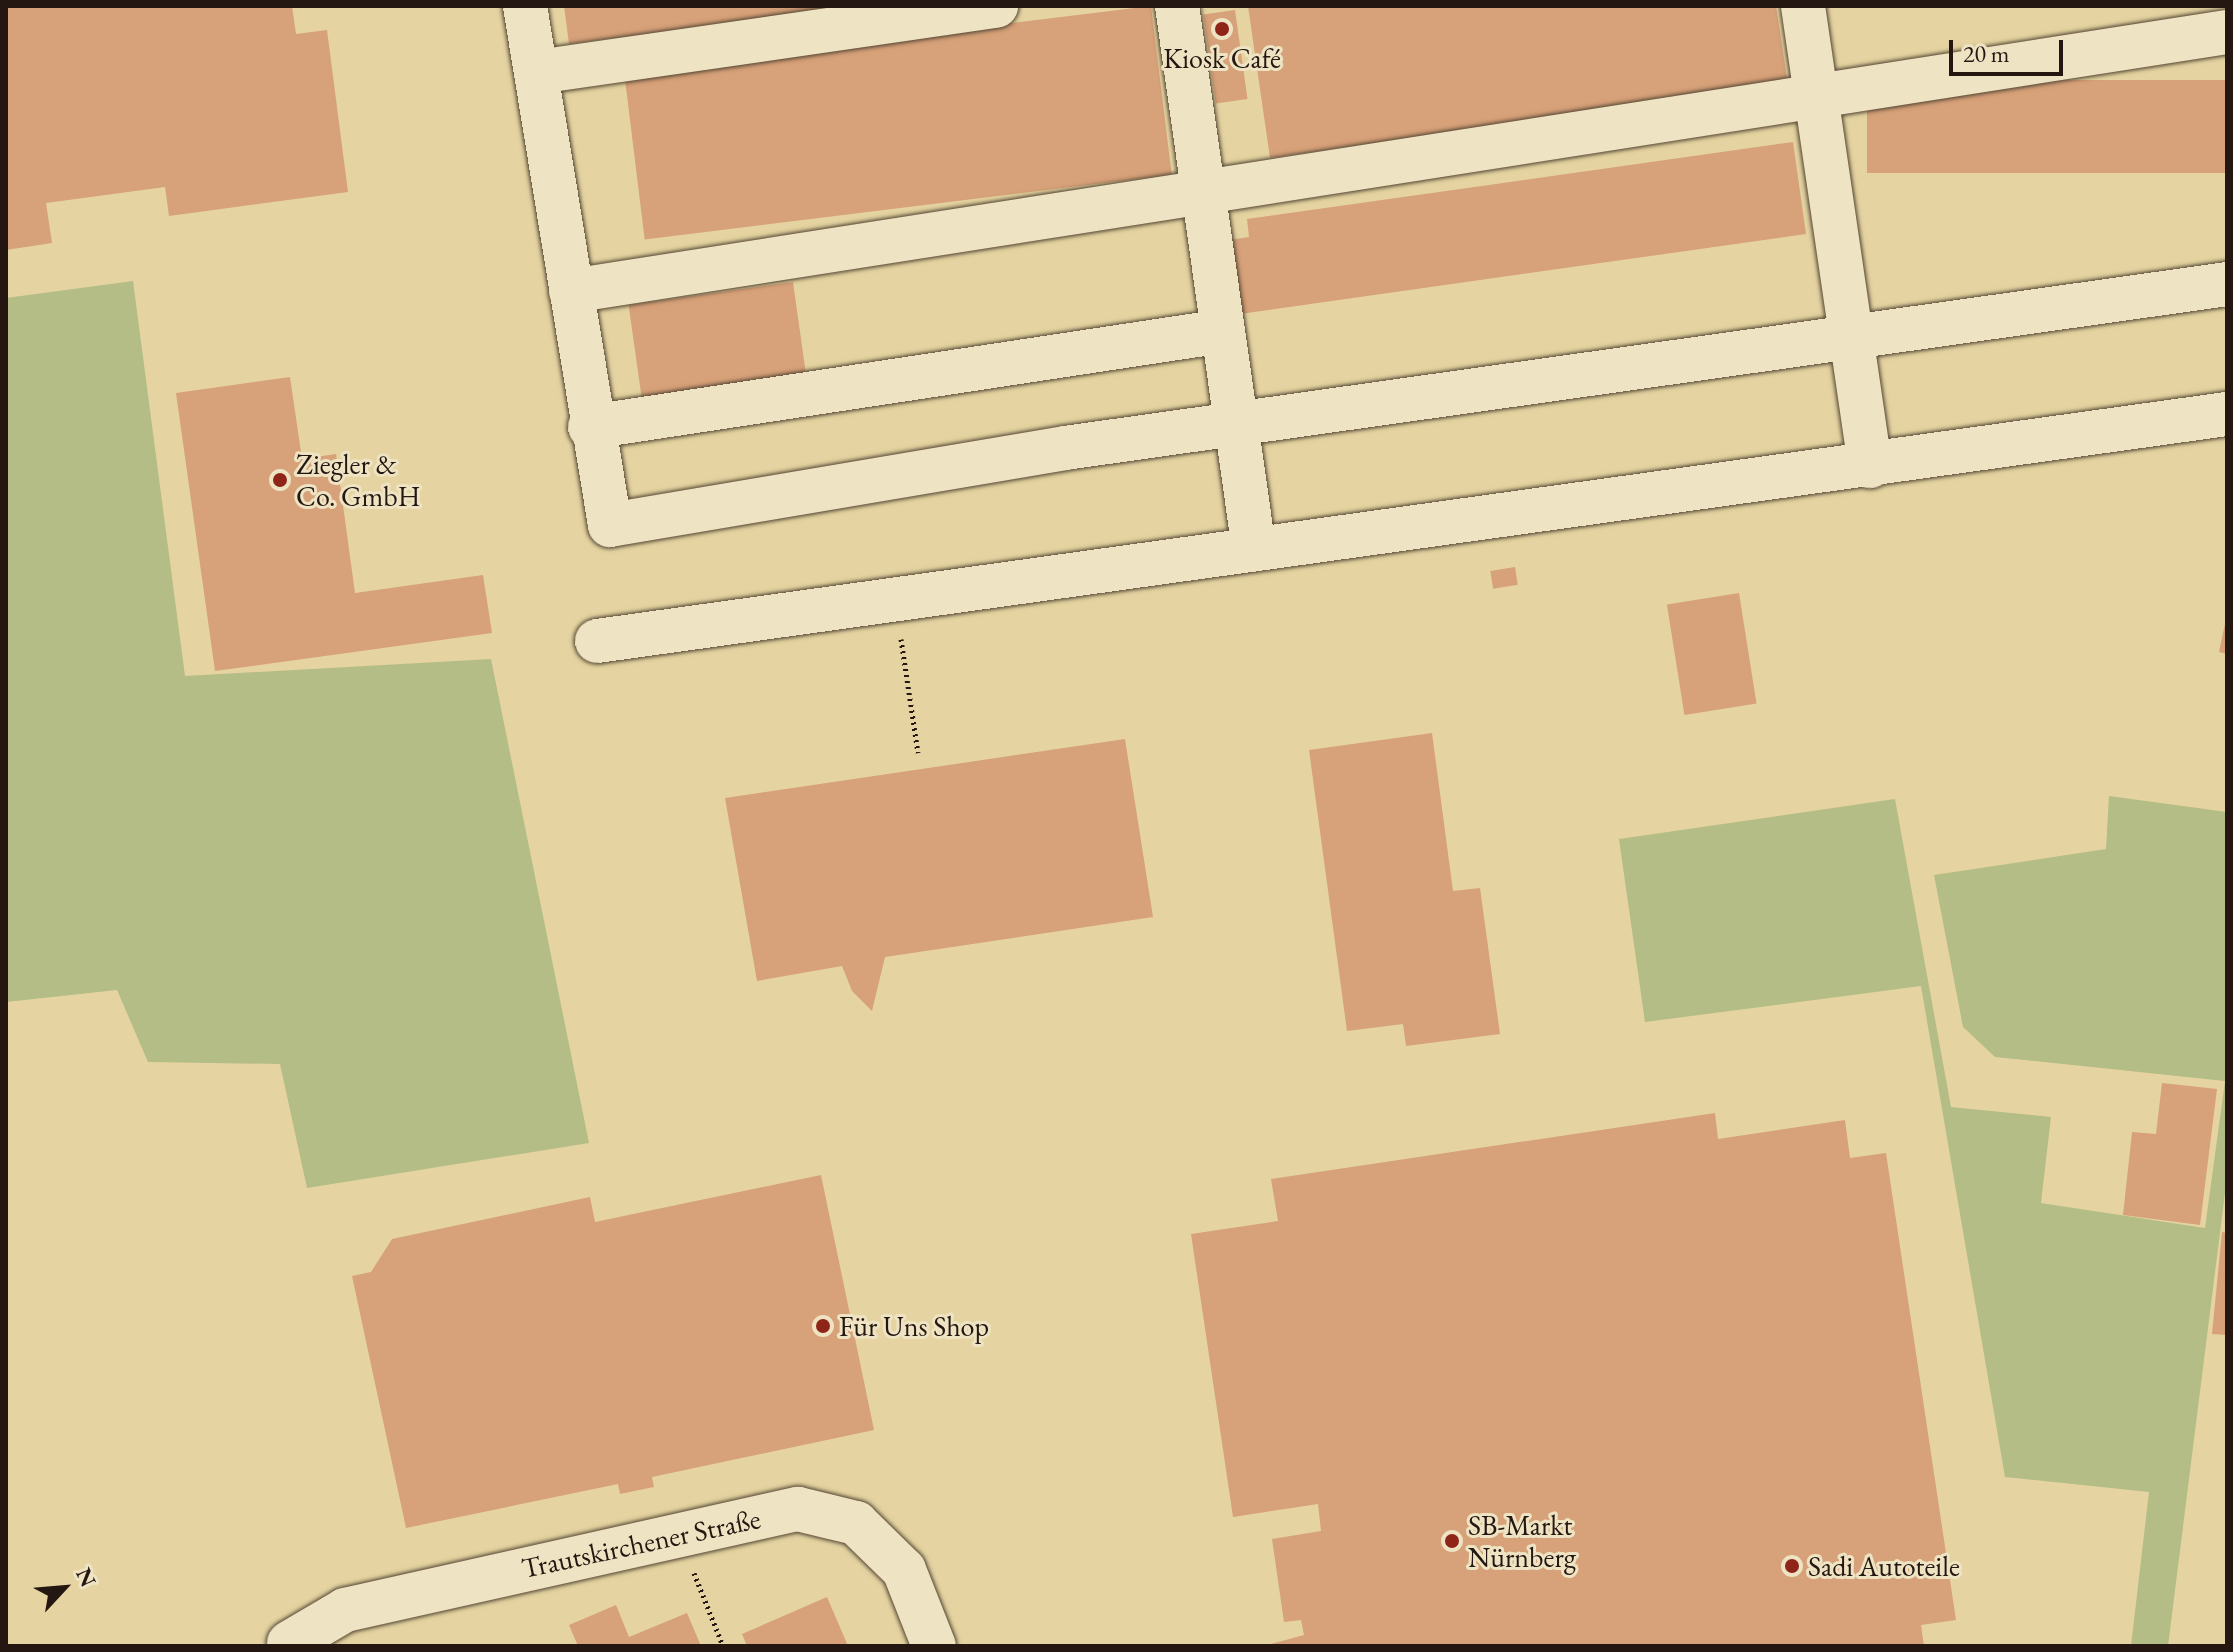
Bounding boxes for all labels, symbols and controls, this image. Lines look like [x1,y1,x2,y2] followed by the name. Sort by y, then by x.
[1213,20,1231,38] marker: Kiosk Café
[1953,24,2067,74] scale bar
[1963,38,2010,69] text: 20 m
[1163,41,1281,75] place label: Kiosk Café
[296,447,420,513] place label: Ziegler & Co. GmbH
[271,471,289,489] marker: Ziegler & Co. GmbH
[839,1309,989,1343] place label: Für Uns Shop
[814,1317,832,1335] marker: Für Uns Shop
[519,1501,763,1585] street label: Trautskirchener Straße
[1468,1508,1576,1574] place label: SB-Markt Nürnberg
[1443,1532,1461,1550] marker: SB-Markt Nürnberg
[24,1548,104,1628] north arrow
[1808,1549,1960,1583] place label: Sadi Autoteile
[1783,1557,1801,1575] marker: Sadi Autoteile
[69,1563,103,1592] text: N

